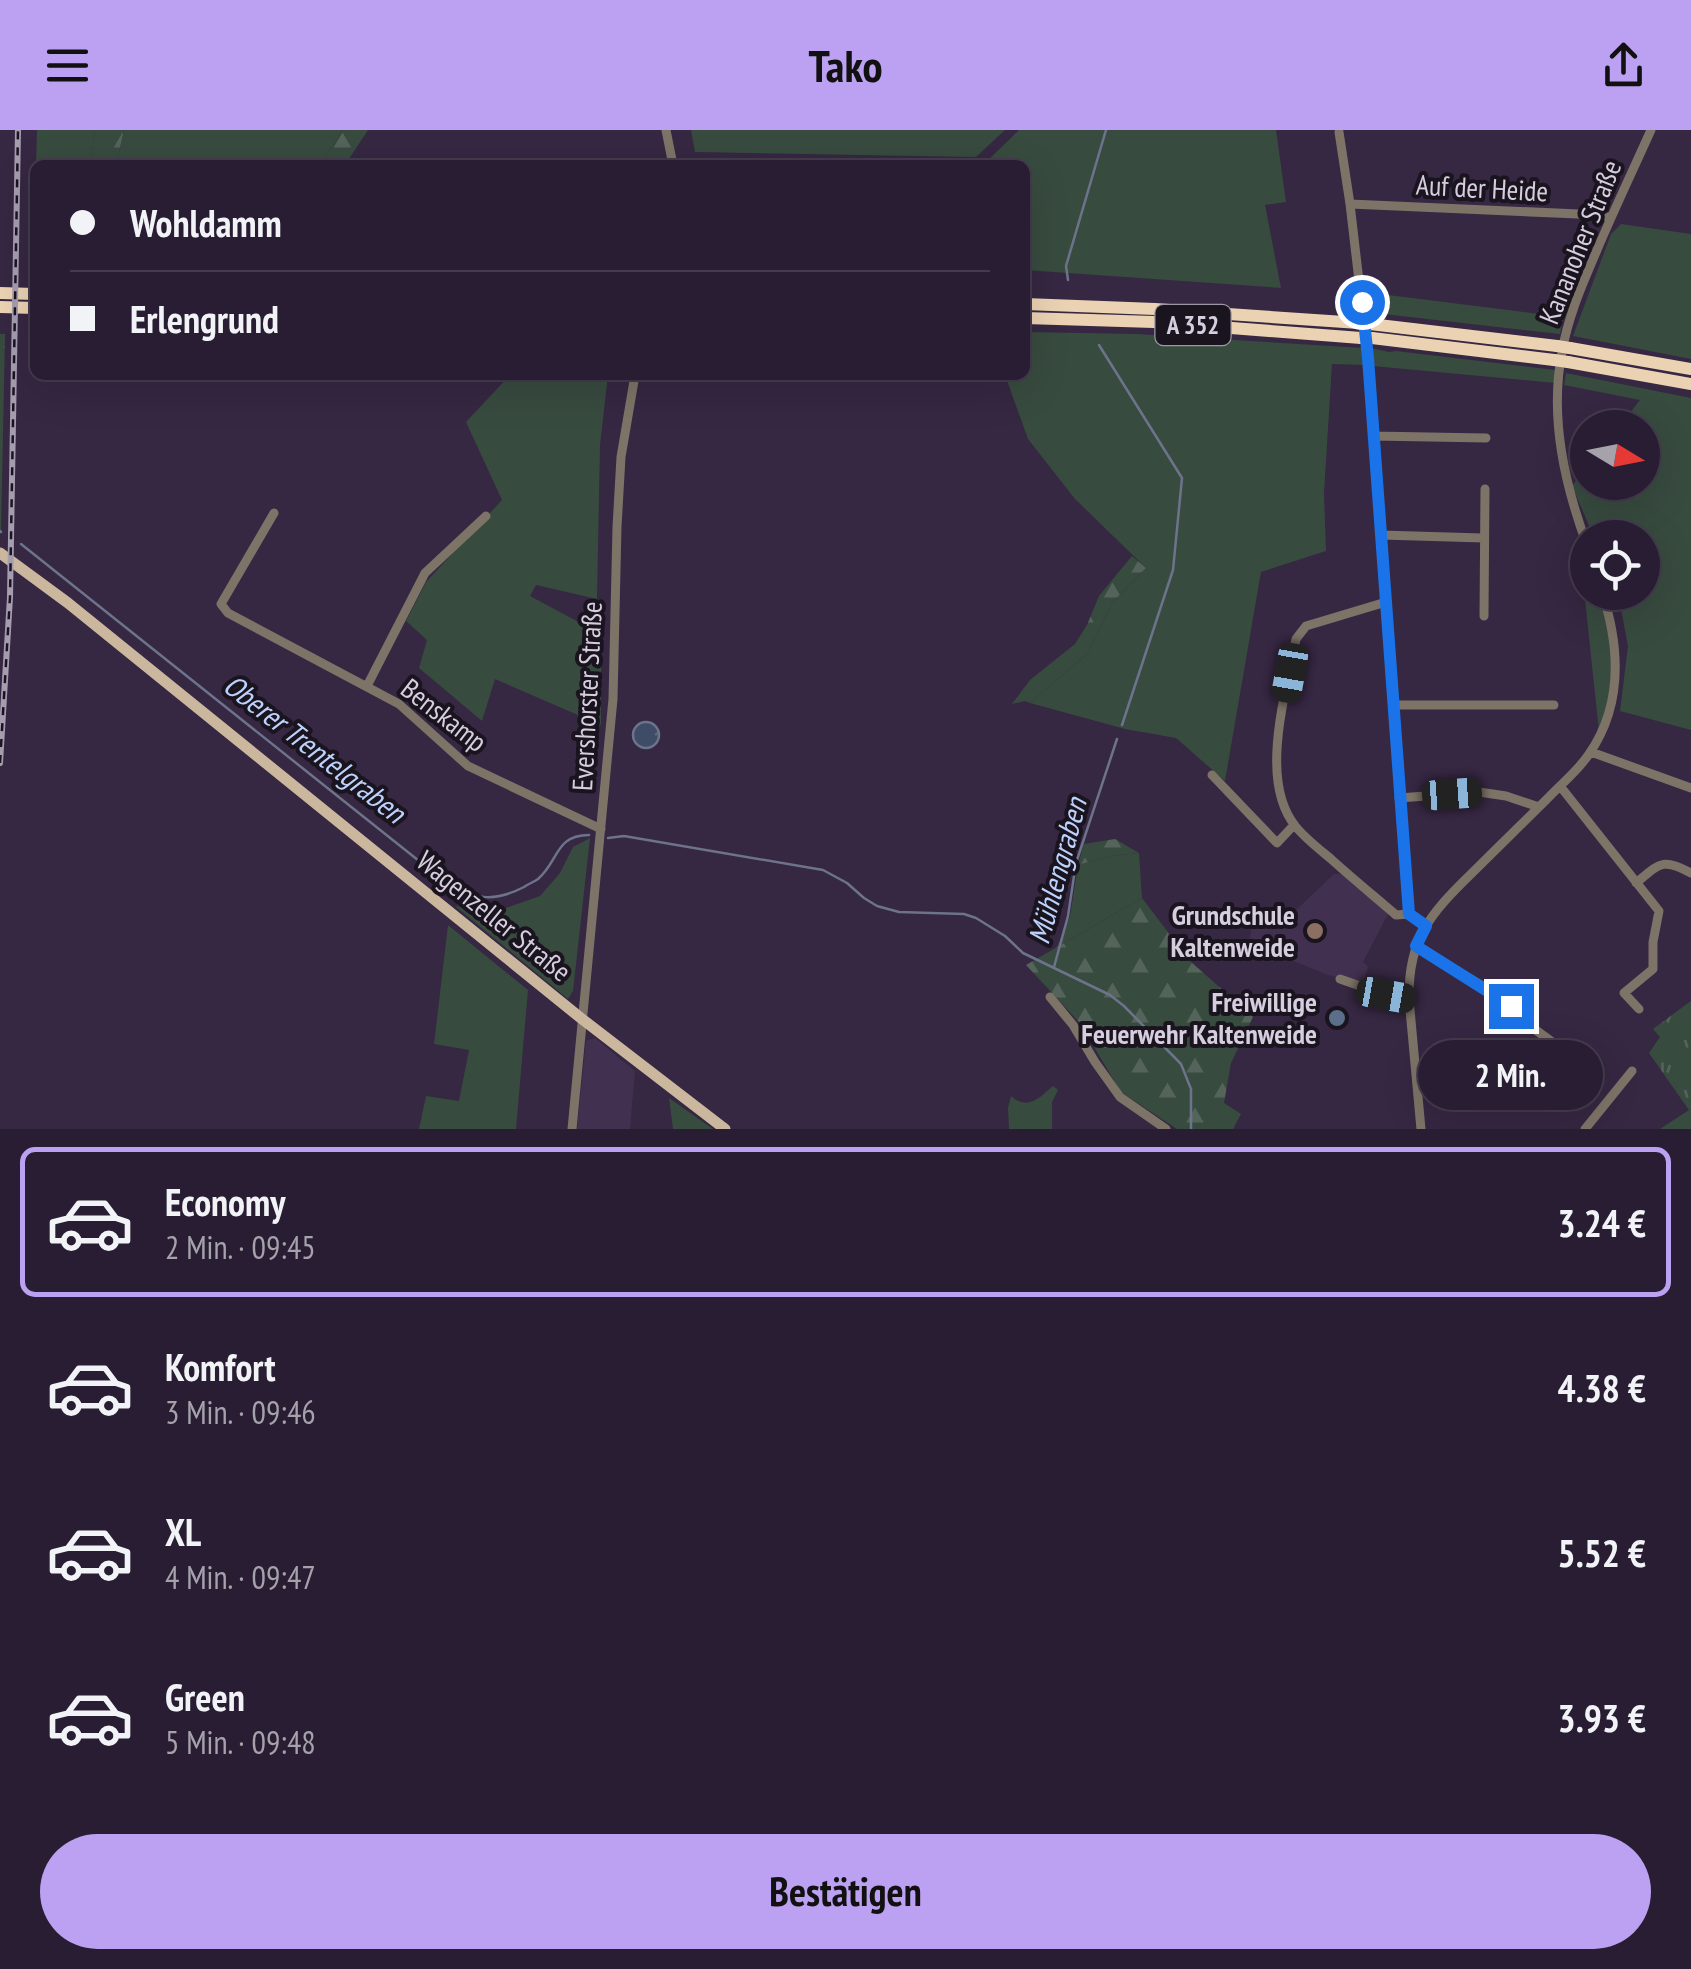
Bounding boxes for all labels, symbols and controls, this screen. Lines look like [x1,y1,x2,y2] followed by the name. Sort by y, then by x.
[808,36,883,94] text: Tako
[40,38,95,93] icon: menu
[1596,38,1651,93] icon: share
[1530,154,1629,329] street label: Kananoher Straße
[1415,166,1549,209] street label: Auf der Heide
[130,198,282,247] text: Wohldamm
[1340,280,1385,325] route start
[130,294,279,343] text: Erlengrund
[1156,305,1230,345] road number: A 352
[1570,410,1660,500] north arrow
[1570,410,1660,610] map controls
[1570,520,1660,610] button: locate
[563,600,610,792] street label: Evershorster Straße
[1270,641,1310,705] car
[216,665,415,832] water label: Oberer Trentelgraben
[394,670,495,760] street label: Benskamp
[1421,777,1483,811] car
[1018,792,1095,948] water label: Mühlengraben
[409,842,579,989] street label: Wagenzeller Straße
[1171,896,1295,965] place label: Grundschule Kaltenweide
[1304,920,1326,942] marker: Grundschule Kaltenweide
[1354,975,1418,1015] car
[1081,983,1317,1052] place label: Freiwillige Feuerwehr Kaltenweide
[1489,984,1534,1029] route end
[1326,1007,1348,1029] marker: Freiwillige Feuerwehr Kaltenweide
[1418,1041,1604,1111] callout: 2 Min.
[1475,1054,1546,1096] text: 2 Min.
[45,1177,135,1267] icon: car
[165,1177,285,1226] text: Economy
[1557,1198,1646,1247] text: 3.24 €
[165,1226,316,1268] text: 2 Min. · 09:45
[45,1342,135,1432] icon: car
[165,1342,276,1391] text: Komfort
[1557,1363,1646,1412] text: 4.38 €
[165,1391,316,1433] text: 3 Min. · 09:46
[45,1507,135,1597] icon: car
[165,1507,201,1556] text: XL
[1557,1528,1646,1577] text: 5.52 €
[165,1556,316,1598] text: 4 Min. · 09:47
[45,1672,135,1762] icon: car
[165,1672,245,1721] text: Green
[1557,1693,1646,1742] text: 3.93 €
[165,1721,316,1763] text: 5 Min. · 09:48
[40,1834,1651,1949] button: Bestätigen

